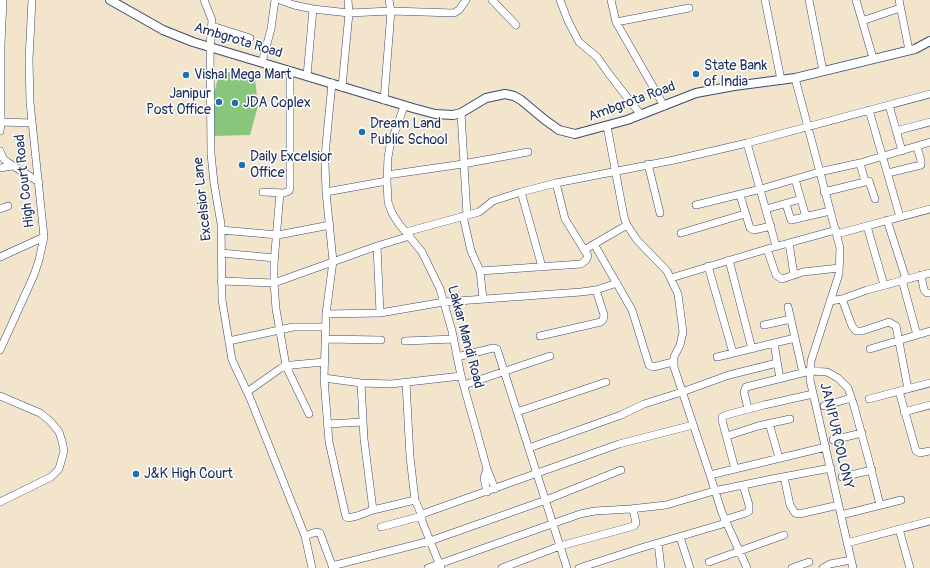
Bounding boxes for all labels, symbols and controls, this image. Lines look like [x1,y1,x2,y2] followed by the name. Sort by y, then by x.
[192,20,284,62] street label: Ambgrota Road
[704,58,767,90] place label: State Bank of India
[194,67,291,83] place label: Vishal Mega Mart
[691,69,701,79] marker: State Bank of India
[181,70,191,80] marker: Vishal Mega Mart
[586,78,678,126] street label: Ambgrota Road
[146,86,211,118] place label: Janipur Post Office
[243,95,311,111] place label: JDA Coplex
[214,97,224,107] marker: Janipur Post Office
[230,98,240,108] marker: JDA Coplex
[370,116,448,148] place label: Dream Land Public School
[357,127,367,137] marker: Dream Land Public School
[12,133,38,229] street label: High Court Road
[250,149,332,182] place label: Daily Excelsior Office
[190,156,216,242] street label: Excelsior Lane
[237,160,247,170] marker: Daily Excelsior Office
[443,284,487,390] street label: Lakkar Mandi Road
[816,381,856,491] street label: JANIPUR COLONY
[144,466,233,482] place label: J&K High Court
[131,469,141,479] marker: J&K High Court

